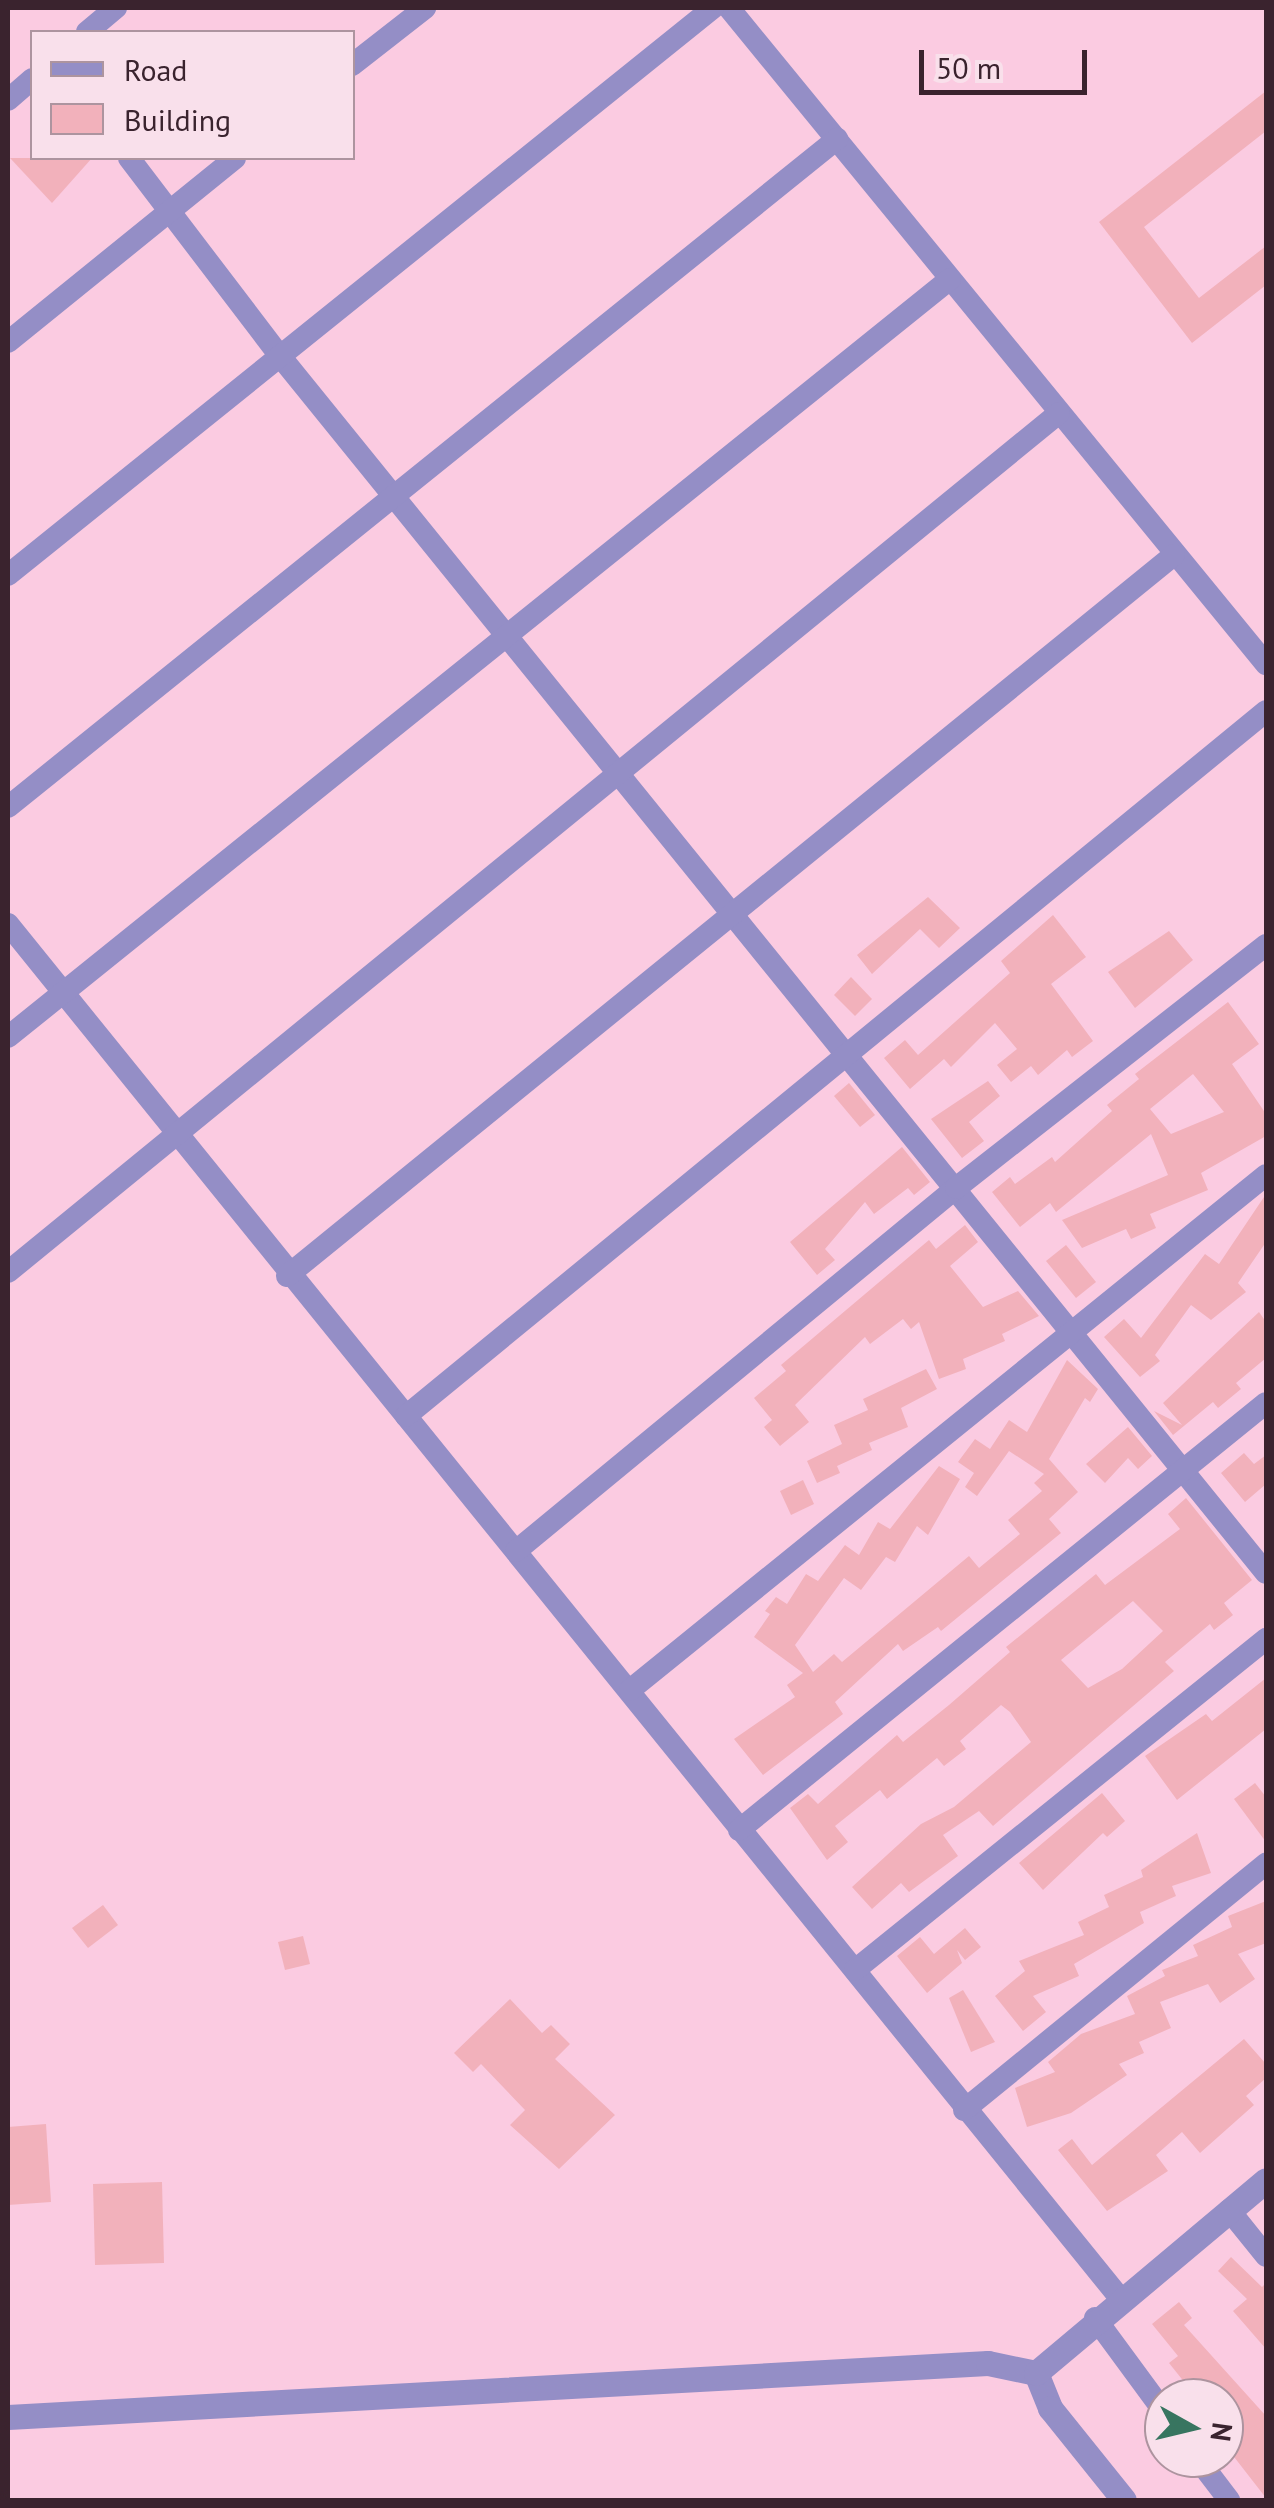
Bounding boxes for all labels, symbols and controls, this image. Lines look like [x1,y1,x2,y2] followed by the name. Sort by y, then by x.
[30,30,355,160] legend
[924,30,1092,92] scale bar
[936,48,1001,87] text: 50 m
[124,50,188,89] text: Road
[124,100,231,139] text: Building
[1144,2378,1244,2478] north arrow
[1203,2420,1242,2444] text: N

